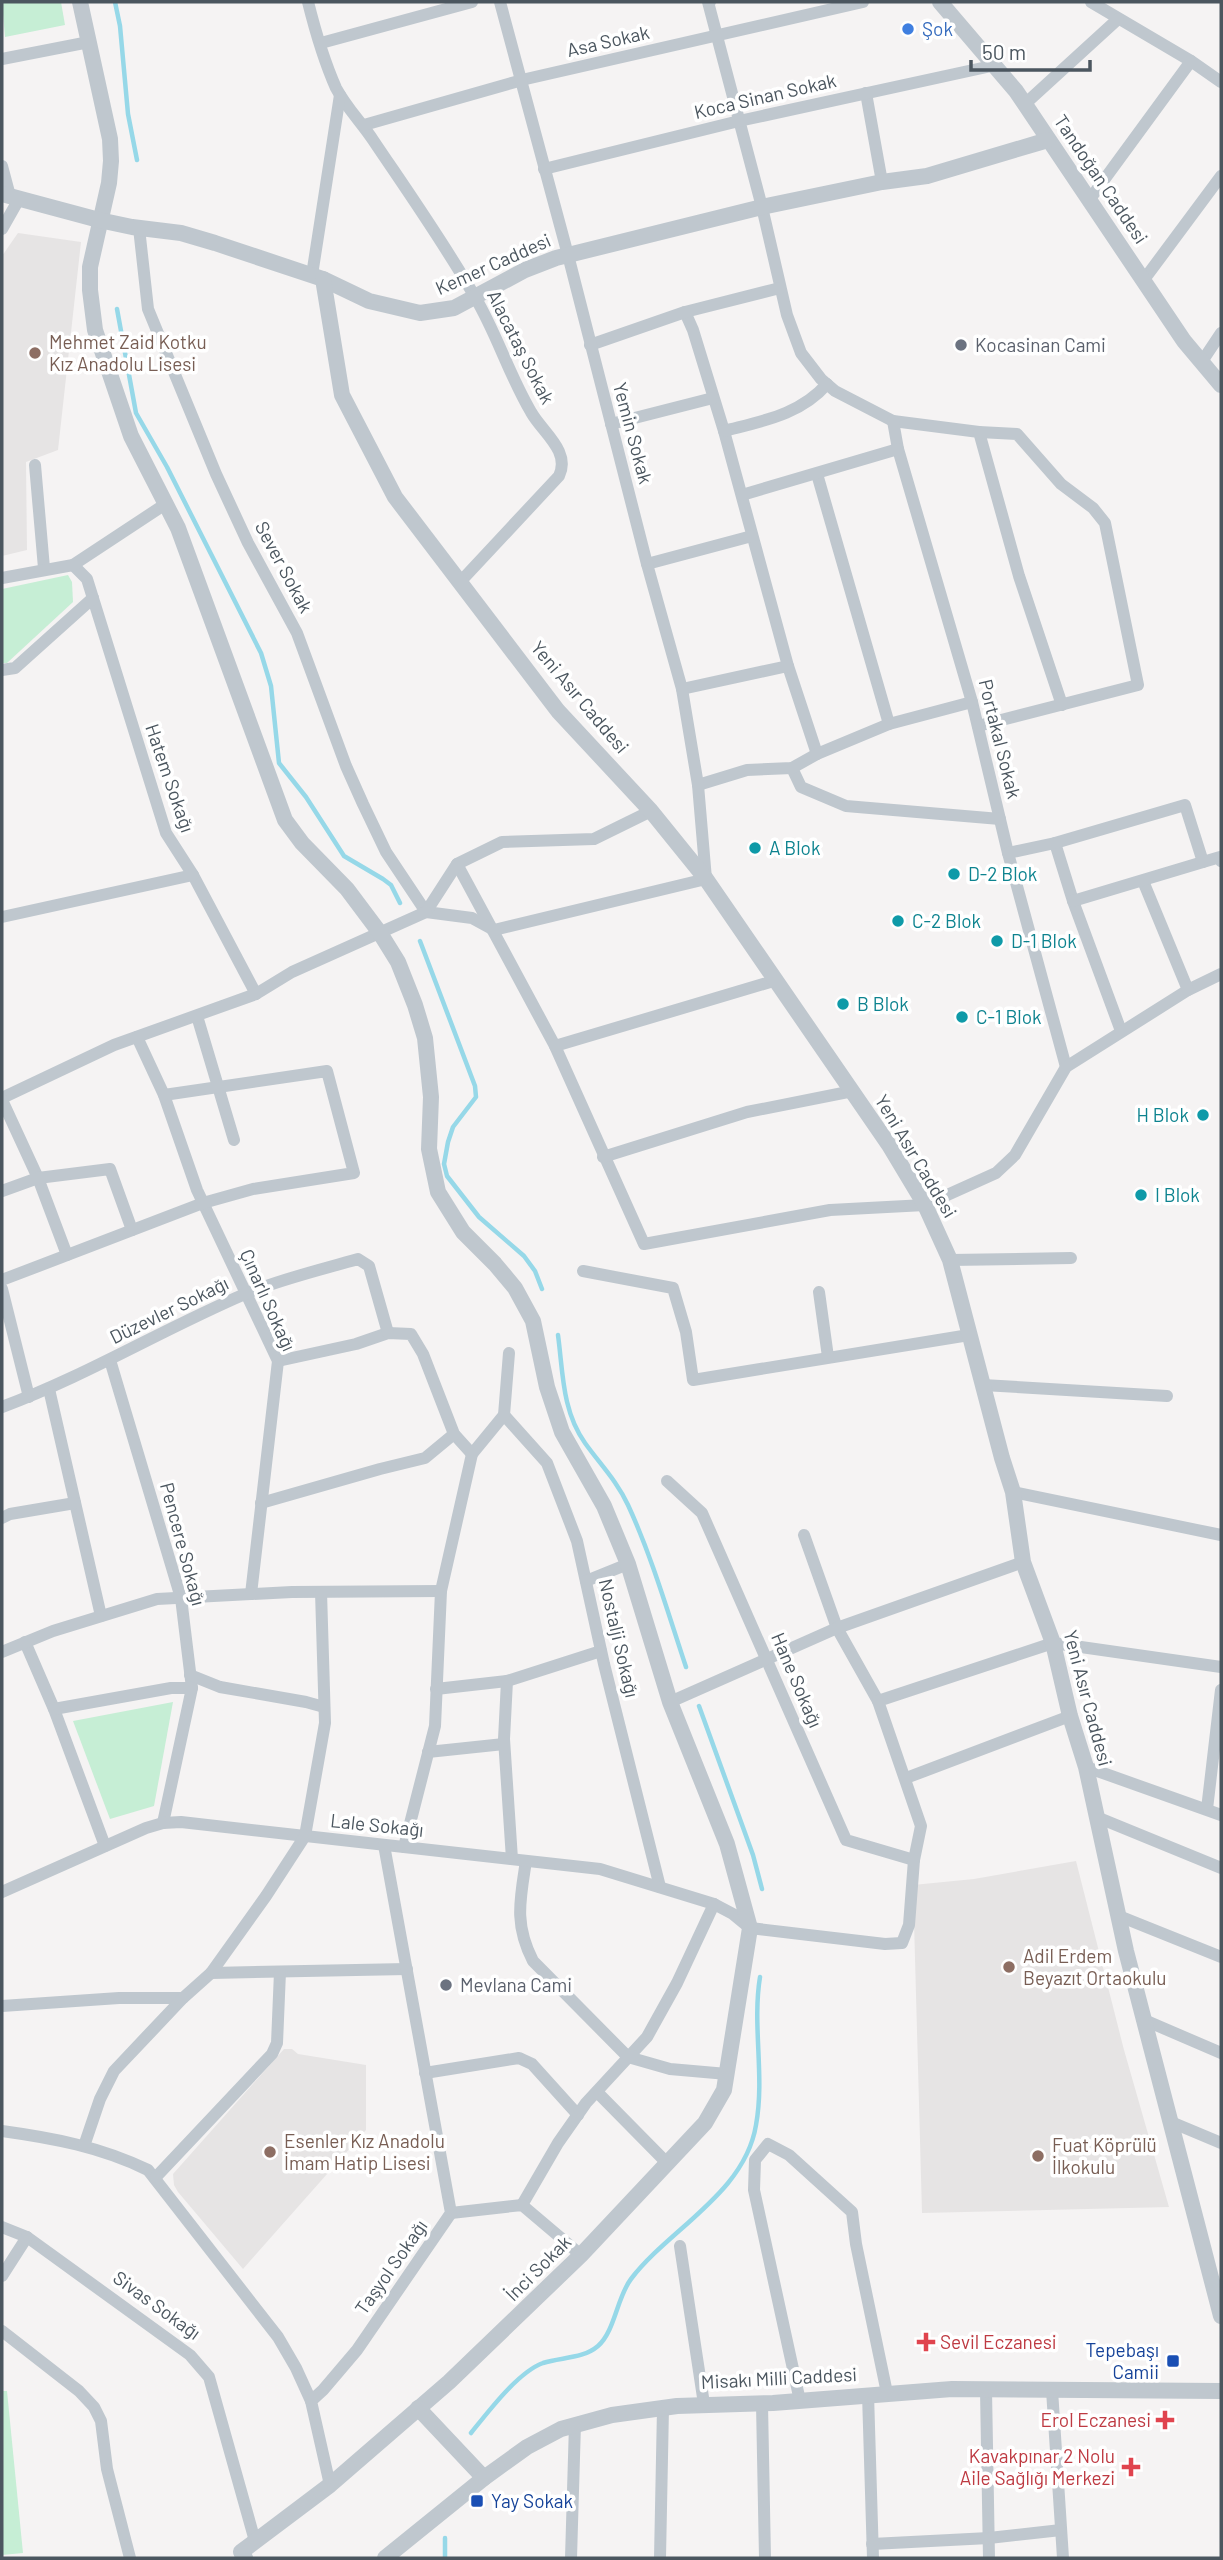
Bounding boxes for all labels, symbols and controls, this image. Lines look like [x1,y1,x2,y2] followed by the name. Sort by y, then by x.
[922,17,953,40] place label: Şok
[564,20,652,61] street label: Asa Sokak
[900,21,916,37] marker: Şok
[971,28,1090,72] scale bar
[982,39,1026,64] text: 50 m
[692,68,838,123] street label: Koca Sinan Sokak
[1050,110,1153,248] street label: Tandoğan Caddesi
[432,228,554,299] street label: Kemer Caddesi
[483,286,560,408] street label: Alacataş Sokak
[49,330,207,375] place label: Mehmet Zaid Kotku Kız Anadolu Lisesi
[975,333,1106,356] place label: Kocasinan Cami
[953,337,969,353] marker: Kocasinan Cami
[27,345,43,361] marker: Mehmet Zaid Kotku Kız Anadolu Lisesi
[609,379,658,486] street label: Yemin Sokak
[251,517,318,617] street label: Sever Sokak
[527,636,634,758] street label: Yeni Asır Caddesi
[975,677,1026,801] street label: Portakal Sokak
[141,721,200,835] street label: Hatem Sokağı
[769,836,821,859] place label: A Blok
[747,840,763,856] marker: A Blok
[968,862,1037,885] place label: D-2 Blok
[946,866,962,882] marker: D-2 Blok
[912,909,981,932] place label: C-2 Blok
[890,913,906,929] marker: C-2 Blok
[1011,929,1077,952] place label: D-1 Blok
[989,933,1005,949] marker: D-1 Blok
[857,992,909,1015] place label: B Blok
[835,996,851,1012] marker: B Blok
[976,1005,1042,1028] place label: C-1 Blok
[954,1009,970,1025] marker: C-1 Blok
[871,1090,962,1222] street label: Yeni Asır Caddesi
[1137,1103,1189,1126] place label: H Blok
[1195,1107,1211,1123] marker: H Blok
[1155,1183,1200,1206] place label: I Blok
[1133,1187,1149,1203] marker: I Blok
[236,1245,301,1354] street label: Çınarlı Sokağı
[106,1271,232,1348] street label: Düzevler Sokağı
[156,1480,211,1608] street label: Pencere Sokağı
[595,1576,644,1700] street label: Nostalji Sokağı
[1059,1627,1118,1768] street label: Yeni Asır Caddesi
[767,1629,828,1731] street label: Hane Sokağı
[329,1808,425,1841] street label: Lale Sokağı
[1023,1944,1167,1989] place label: Adil Erdem Beyazıt Ortaokulu
[1001,1959,1017,1975] marker: Adil Erdem Beyazıt Ortaokulu
[460,1973,572,1996] place label: Mevlana Cami
[438,1977,454,1993] marker: Mevlana Cami
[284,2129,445,2174] place label: Esenler Kız Anadolu İmam Hatip Lisesi
[1052,2133,1157,2178] place label: Fuat Köprülü İlkokulu
[262,2144,278,2160] marker: Esenler Kız Anadolu İmam Hatip Lisesi
[1030,2148,1046,2164] marker: Fuat Köprülü İlkokulu
[349,2215,432,2319] street label: Taşyol Sokağı
[500,2230,575,2305] street label: İnci Sokak
[109,2265,205,2344] street label: Sivas Sokağı
[940,2330,1057,2353] place label: Sevil Eczanesi
[918,2334,934,2350] marker: Sevil Eczanesi
[1086,2338,1159,2383] place label: Tepebaşı Camii
[1165,2353,1181,2369] marker: Tepebaşı Camii
[700,2362,858,2393] street label: Misakı Milli Caddesi
[1041,2408,1151,2431] place label: Erol Eczanesi
[1157,2412,1173,2428] marker: Erol Eczanesi
[960,2444,1115,2489] place label: Kavakpınar 2 Nolu Aile Sağlığı Merkezi
[1121,2457,1141,2477] marker: Kavakpınar 2 Nolu Aile Sağlığı Merkezi
[491,2489,573,2512] place label: Yay Sokak
[469,2493,485,2509] marker: Yay Sokak

